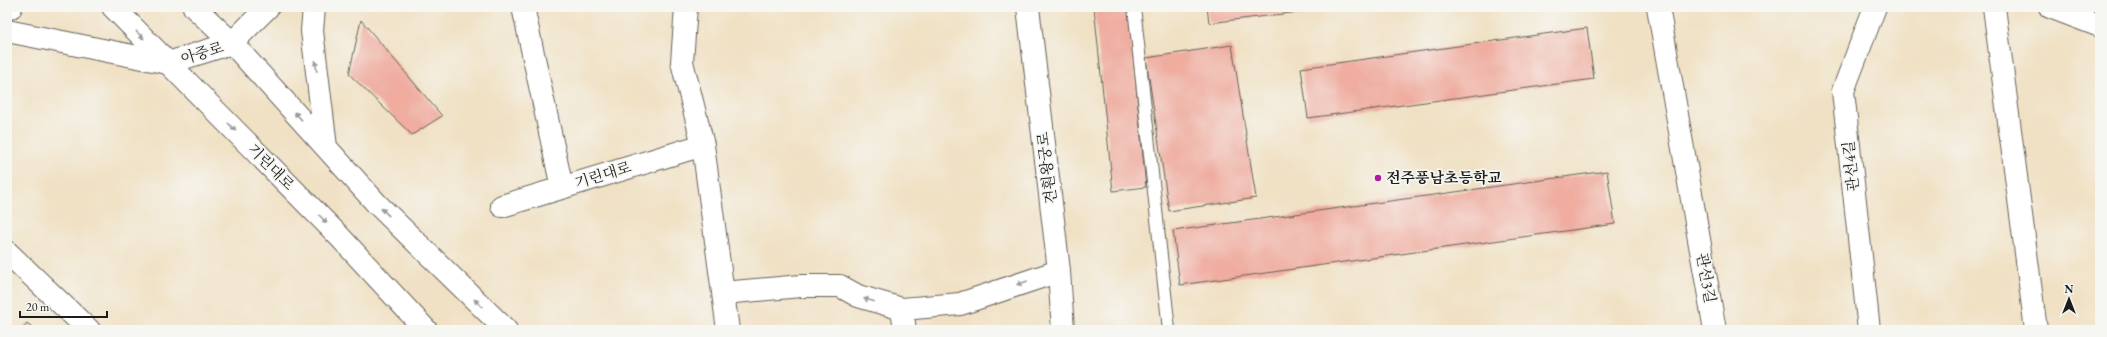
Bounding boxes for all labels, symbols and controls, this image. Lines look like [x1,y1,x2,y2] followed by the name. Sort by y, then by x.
[135,30,145,40] one-way arrow
[178,37,226,68] street label: 아중로
[313,60,319,72] one-way arrow
[293,111,303,121] one-way arrow
[227,122,237,132] one-way arrow
[1033,130,1060,205] street label: 견훤왕궁로
[244,139,299,194] street label: 기린대로
[1838,140,1863,192] street label: 관선4길
[572,157,634,192] street label: 기린대로
[1386,168,1502,187] place label: 전주풍남초등학교
[1373,173,1383,183] marker: 전주풍남초등학교
[380,207,390,217] one-way arrow
[318,214,328,224] one-way arrow
[1693,251,1720,305] street label: 관선3길
[2049,279,2089,319] north arrow
[1016,280,1028,286] one-way arrow
[2065,282,2074,296] text: N
[20,293,107,319] scale bar
[863,297,875,303] one-way arrow
[473,298,483,308] one-way arrow
[26,299,50,315] text: 20 m

